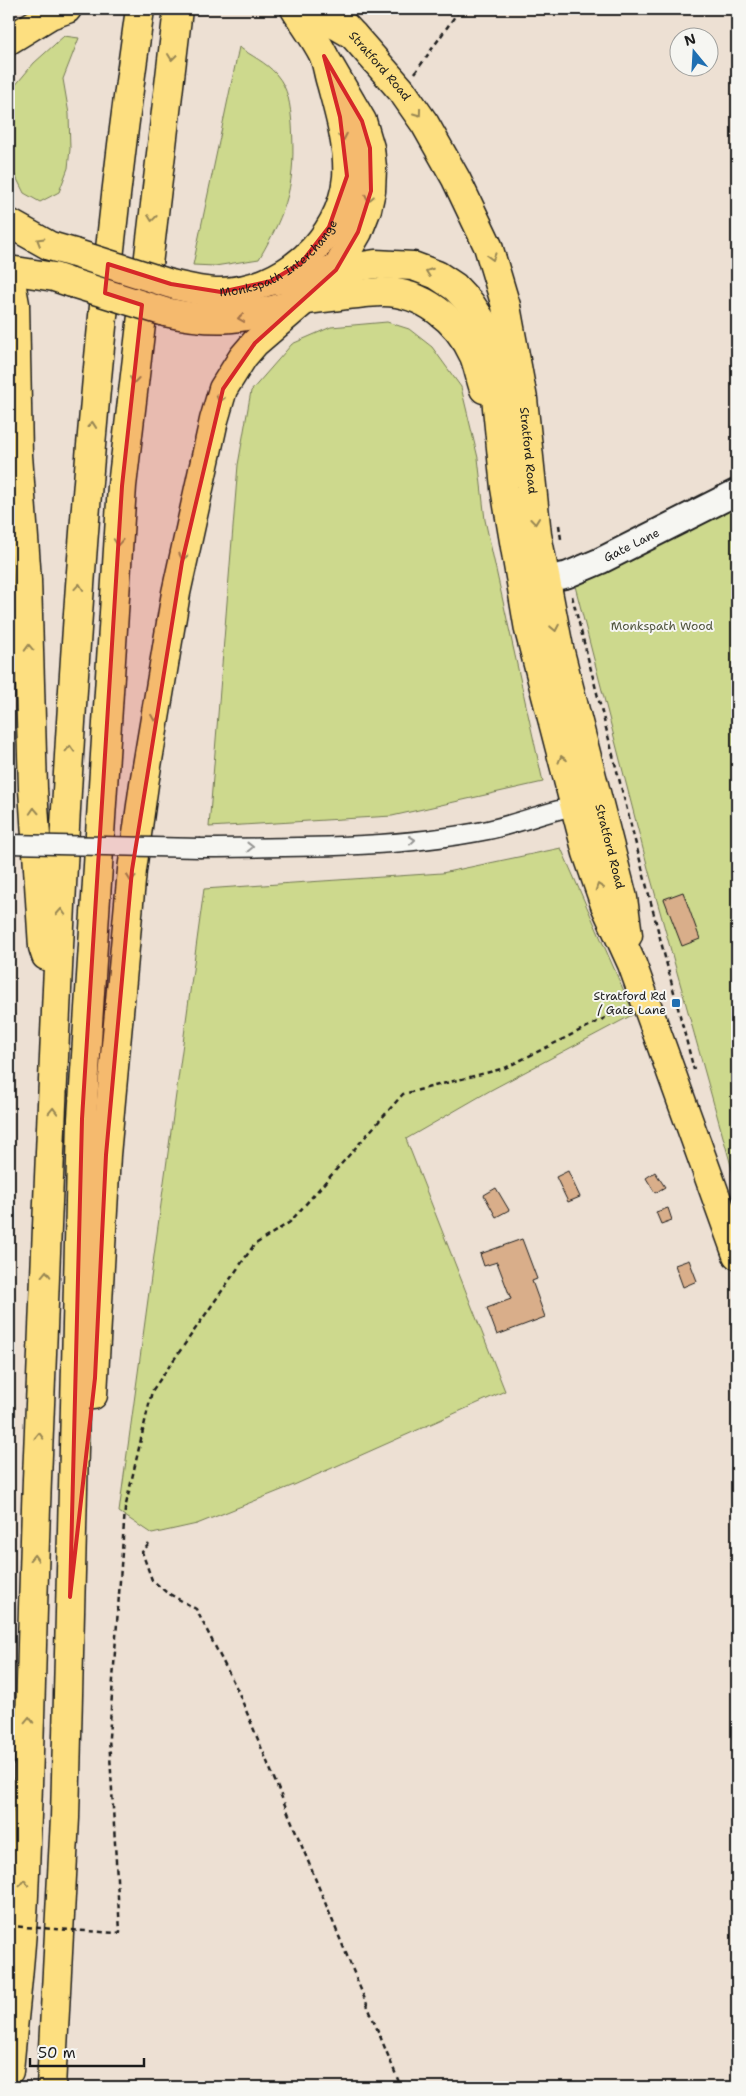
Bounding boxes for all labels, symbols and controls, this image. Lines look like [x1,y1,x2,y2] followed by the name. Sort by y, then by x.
[345,28,415,104] street label: Stratford Road
[668,28,718,78] north arrow
[682,29,698,50] text: N
[167,53,178,61] one-way arrow
[412,107,421,117] one-way arrow
[338,133,348,142] one-way arrow
[364,193,375,202] one-way arrow
[147,215,158,223] one-way arrow
[219,217,341,300] street label: Monkspath Interchange
[36,237,45,247] one-way arrow
[486,253,496,261] one-way arrow
[425,268,434,278] one-way arrow
[237,312,246,322] one-way arrow
[129,376,140,384] one-way arrow
[215,395,225,403] one-way arrow
[516,406,541,495] street label: Stratford Road
[87,421,98,429] one-way arrow
[529,517,540,525] one-way arrow
[601,524,662,566] street label: Gate Lane
[113,538,124,546] one-way arrow
[178,553,189,562] one-way arrow
[74,583,85,591] one-way arrow
[611,618,714,634] park label: Monkspath Wood
[549,623,559,632] one-way arrow
[24,644,35,652] one-way arrow
[150,714,161,722] one-way arrow
[64,745,75,753] one-way arrow
[558,755,568,763] one-way arrow
[591,802,628,891] street label: Stratford Road
[29,806,40,814] one-way arrow
[408,835,416,846] one-way arrow
[246,842,254,852] one-way arrow
[126,875,137,883] one-way arrow
[594,883,604,892] one-way arrow
[55,907,66,915] one-way arrow
[593,988,666,1018] place label: Stratford Rd / Gate Lane
[670,997,682,1009] marker: Stratford Rd / Gate Lane
[47,1107,58,1115] one-way arrow
[41,1269,51,1277] one-way arrow
[34,1432,44,1440] one-way arrow
[29,1553,40,1561] one-way arrow
[24,1716,35,1724] one-way arrow
[19,1878,30,1886] one-way arrow
[30,2036,144,2068] scale bar
[38,2043,76,2063] text: 50 m

